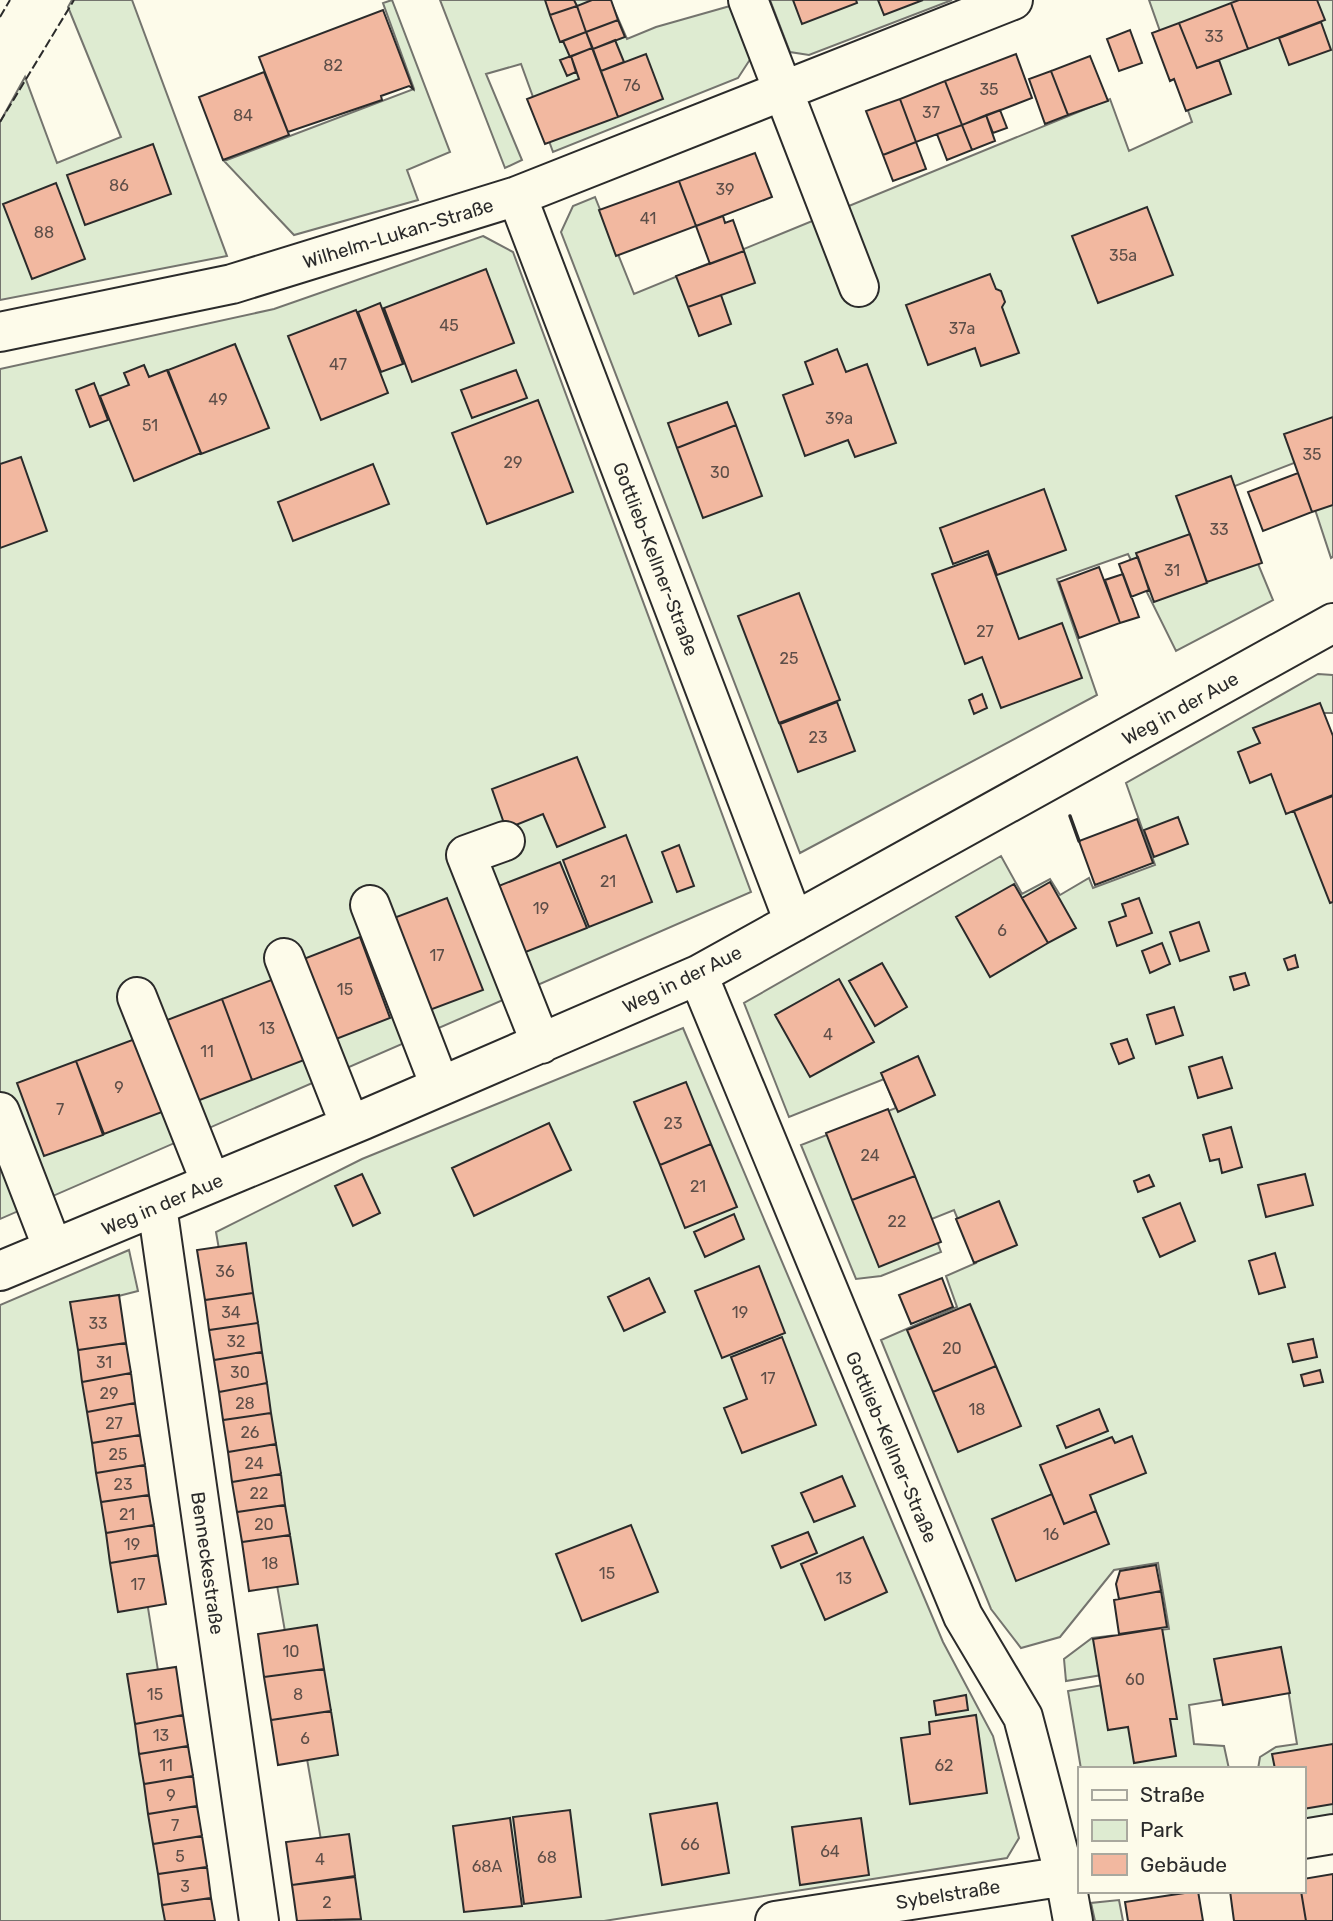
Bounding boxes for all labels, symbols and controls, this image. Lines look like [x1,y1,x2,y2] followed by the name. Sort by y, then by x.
[1204,27,1224,46] house number: 33
[323,56,343,75] house number: 82
[623,76,641,95] house number: 76
[979,80,999,99] house number: 35
[922,103,940,122] house number: 37
[233,106,253,125] house number: 84
[109,176,129,195] house number: 86
[715,180,735,199] house number: 39
[300,194,496,273] street label: Wilhelm-Lukan-Straße
[640,209,656,228] house number: 41
[34,223,54,242] house number: 88
[1109,246,1137,265] house number: 35a
[439,316,459,335] house number: 45
[949,319,975,338] house number: 37a
[329,355,347,374] house number: 47
[208,390,228,409] house number: 49
[825,409,853,428] house number: 39a
[142,416,158,435] house number: 51
[1302,445,1322,464] house number: 35
[504,453,522,472] house number: 29
[608,459,703,659] street label: Gottlieb-Kellner-Straße
[710,463,730,482] house number: 30
[1209,520,1229,539] house number: 33
[1164,561,1180,580] house number: 31
[976,622,994,641] house number: 27
[780,649,798,668] house number: 25
[1118,667,1243,750] street label: Weg in der Aue
[808,728,828,747] house number: 23
[600,872,616,891] house number: 21
[533,899,549,918] house number: 19
[997,921,1007,940] house number: 6
[619,941,746,1018] street label: Weg in der Aue
[429,946,445,965] house number: 17
[337,980,353,999] house number: 15
[259,1019,275,1038] house number: 13
[823,1025,833,1044] house number: 4
[200,1042,214,1061] house number: 11
[114,1078,124,1097] house number: 9
[56,1100,64,1119] house number: 7
[663,1114,683,1133] house number: 23
[860,1146,880,1165] house number: 24
[98,1169,226,1240] street label: Weg in der Aue
[690,1177,706,1196] house number: 21
[888,1212,906,1231] house number: 22
[215,1262,235,1281] house number: 36
[221,1303,241,1322] house number: 34
[732,1303,748,1322] house number: 19
[88,1314,108,1333] house number: 33
[226,1332,246,1351] house number: 32
[942,1339,962,1358] house number: 20
[841,1348,942,1546] street label: Gottlieb-Kellner-Straße
[96,1353,112,1372] house number: 31
[230,1363,250,1382] house number: 30
[760,1369,776,1388] house number: 17
[100,1384,118,1403] house number: 29
[235,1394,255,1413] house number: 28
[968,1400,986,1419] house number: 18
[105,1414,123,1433] house number: 27
[240,1423,260,1442] house number: 26
[109,1445,127,1464] house number: 25
[244,1454,264,1473] house number: 24
[113,1475,133,1494] house number: 23
[250,1484,268,1503] house number: 22
[186,1490,229,1636] street label: Benneckestraße
[119,1505,135,1524] house number: 21
[254,1515,274,1534] house number: 20
[1043,1525,1060,1544] house number: 16
[124,1535,140,1554] house number: 19
[261,1554,279,1573] house number: 18
[599,1564,615,1583] house number: 15
[836,1569,852,1588] house number: 13
[130,1575,146,1594] house number: 17
[282,1642,300,1661] house number: 10
[1125,1670,1145,1689] house number: 60
[147,1685,163,1704] house number: 15
[293,1685,303,1704] house number: 8
[153,1726,169,1745] house number: 13
[300,1729,310,1748] house number: 6
[159,1756,173,1775] house number: 11
[934,1756,954,1775] house number: 62
[1078,1767,1305,1893] legend
[1140,1782,1205,1807] text: Straße
[166,1786,176,1805] house number: 9
[171,1816,179,1835] house number: 7
[1140,1817,1184,1842] text: Park
[680,1835,700,1854] house number: 66
[820,1842,840,1861] house number: 64
[175,1847,185,1866] house number: 5
[537,1848,557,1867] house number: 68
[315,1850,325,1869] house number: 4
[1140,1852,1227,1877] text: Gebäude
[472,1857,503,1876] house number: 68A
[894,1875,1002,1914] street label: Sybelstraße
[180,1877,190,1896] house number: 3
[322,1893,332,1912] house number: 2

